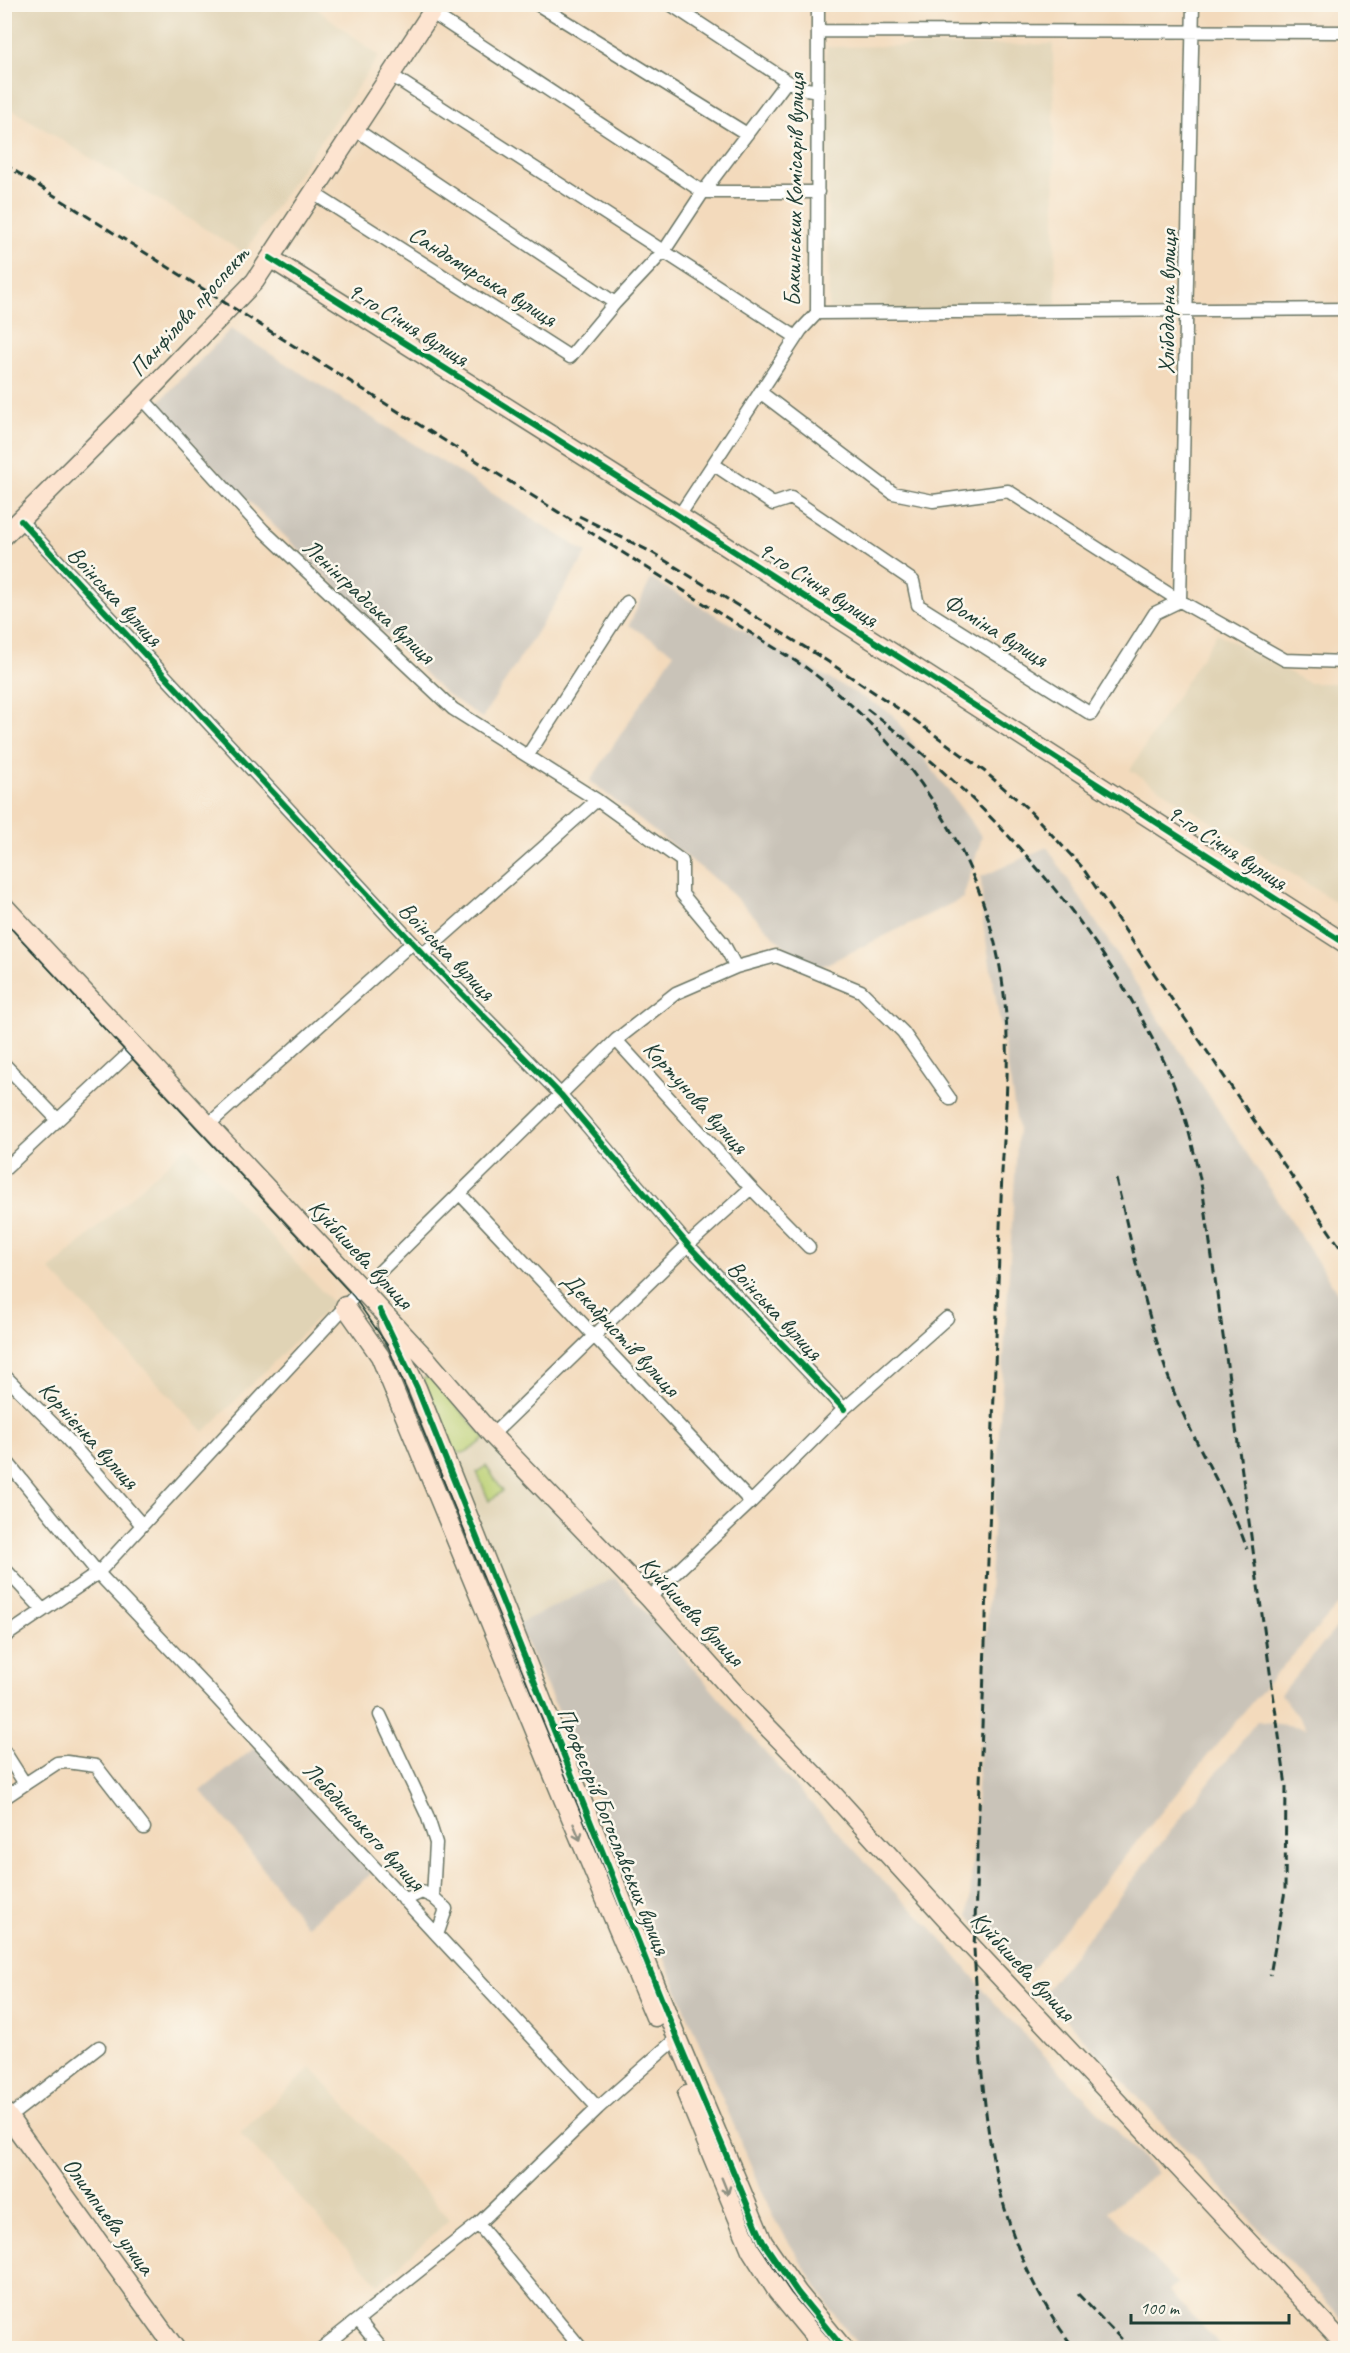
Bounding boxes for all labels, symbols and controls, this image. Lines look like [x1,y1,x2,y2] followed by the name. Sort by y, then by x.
[777,71,811,307] street label: Бакинських Комісарів вулиця
[403,218,564,334] street label: Сандомирська вулиця
[1151,228,1183,375] street label: Хлібодарна вулиця
[122,238,257,383] street label: Панфілова проспект
[342,275,475,374] street label: 9-го Січня вулиця
[297,532,443,671] street label: Ленінградська вулиця
[752,534,885,635] street label: 9-го Січня вулиця
[61,539,170,653] street label: Воїнська вулиця
[938,586,1055,674] street label: Фоміна вулиця
[1161,797,1294,898] street label: 9-го Січня вулиця
[392,895,503,1008] street label: Воїнська вулиця
[637,1034,756,1161] street label: Кортунова вулиця
[302,1193,421,1317] street label: Куйбишева вулиця
[721,1253,830,1367] street label: Воїнська вулиця
[556,1265,688,1404] street label: Декабристів вулиця
[32,1375,146,1496] street label: Корнієнка вулиця
[633,1550,752,1674] street label: Куйбишева вулиця
[551,1703,678,1960] street label: Професорів Богославських вулиця
[297,1755,432,1898] street label: Лебединського вулиця
[572,1822,583,1841] one-way arrow
[964,1905,1083,2029] street label: Куйбишева вулиця
[56,2151,163,2282] street label: Олимпиева улица
[720,2177,731,2195] one-way arrow
[1131,2287,1288,2325] scale bar
[1140,2297,1181,2319] text: 100 m

